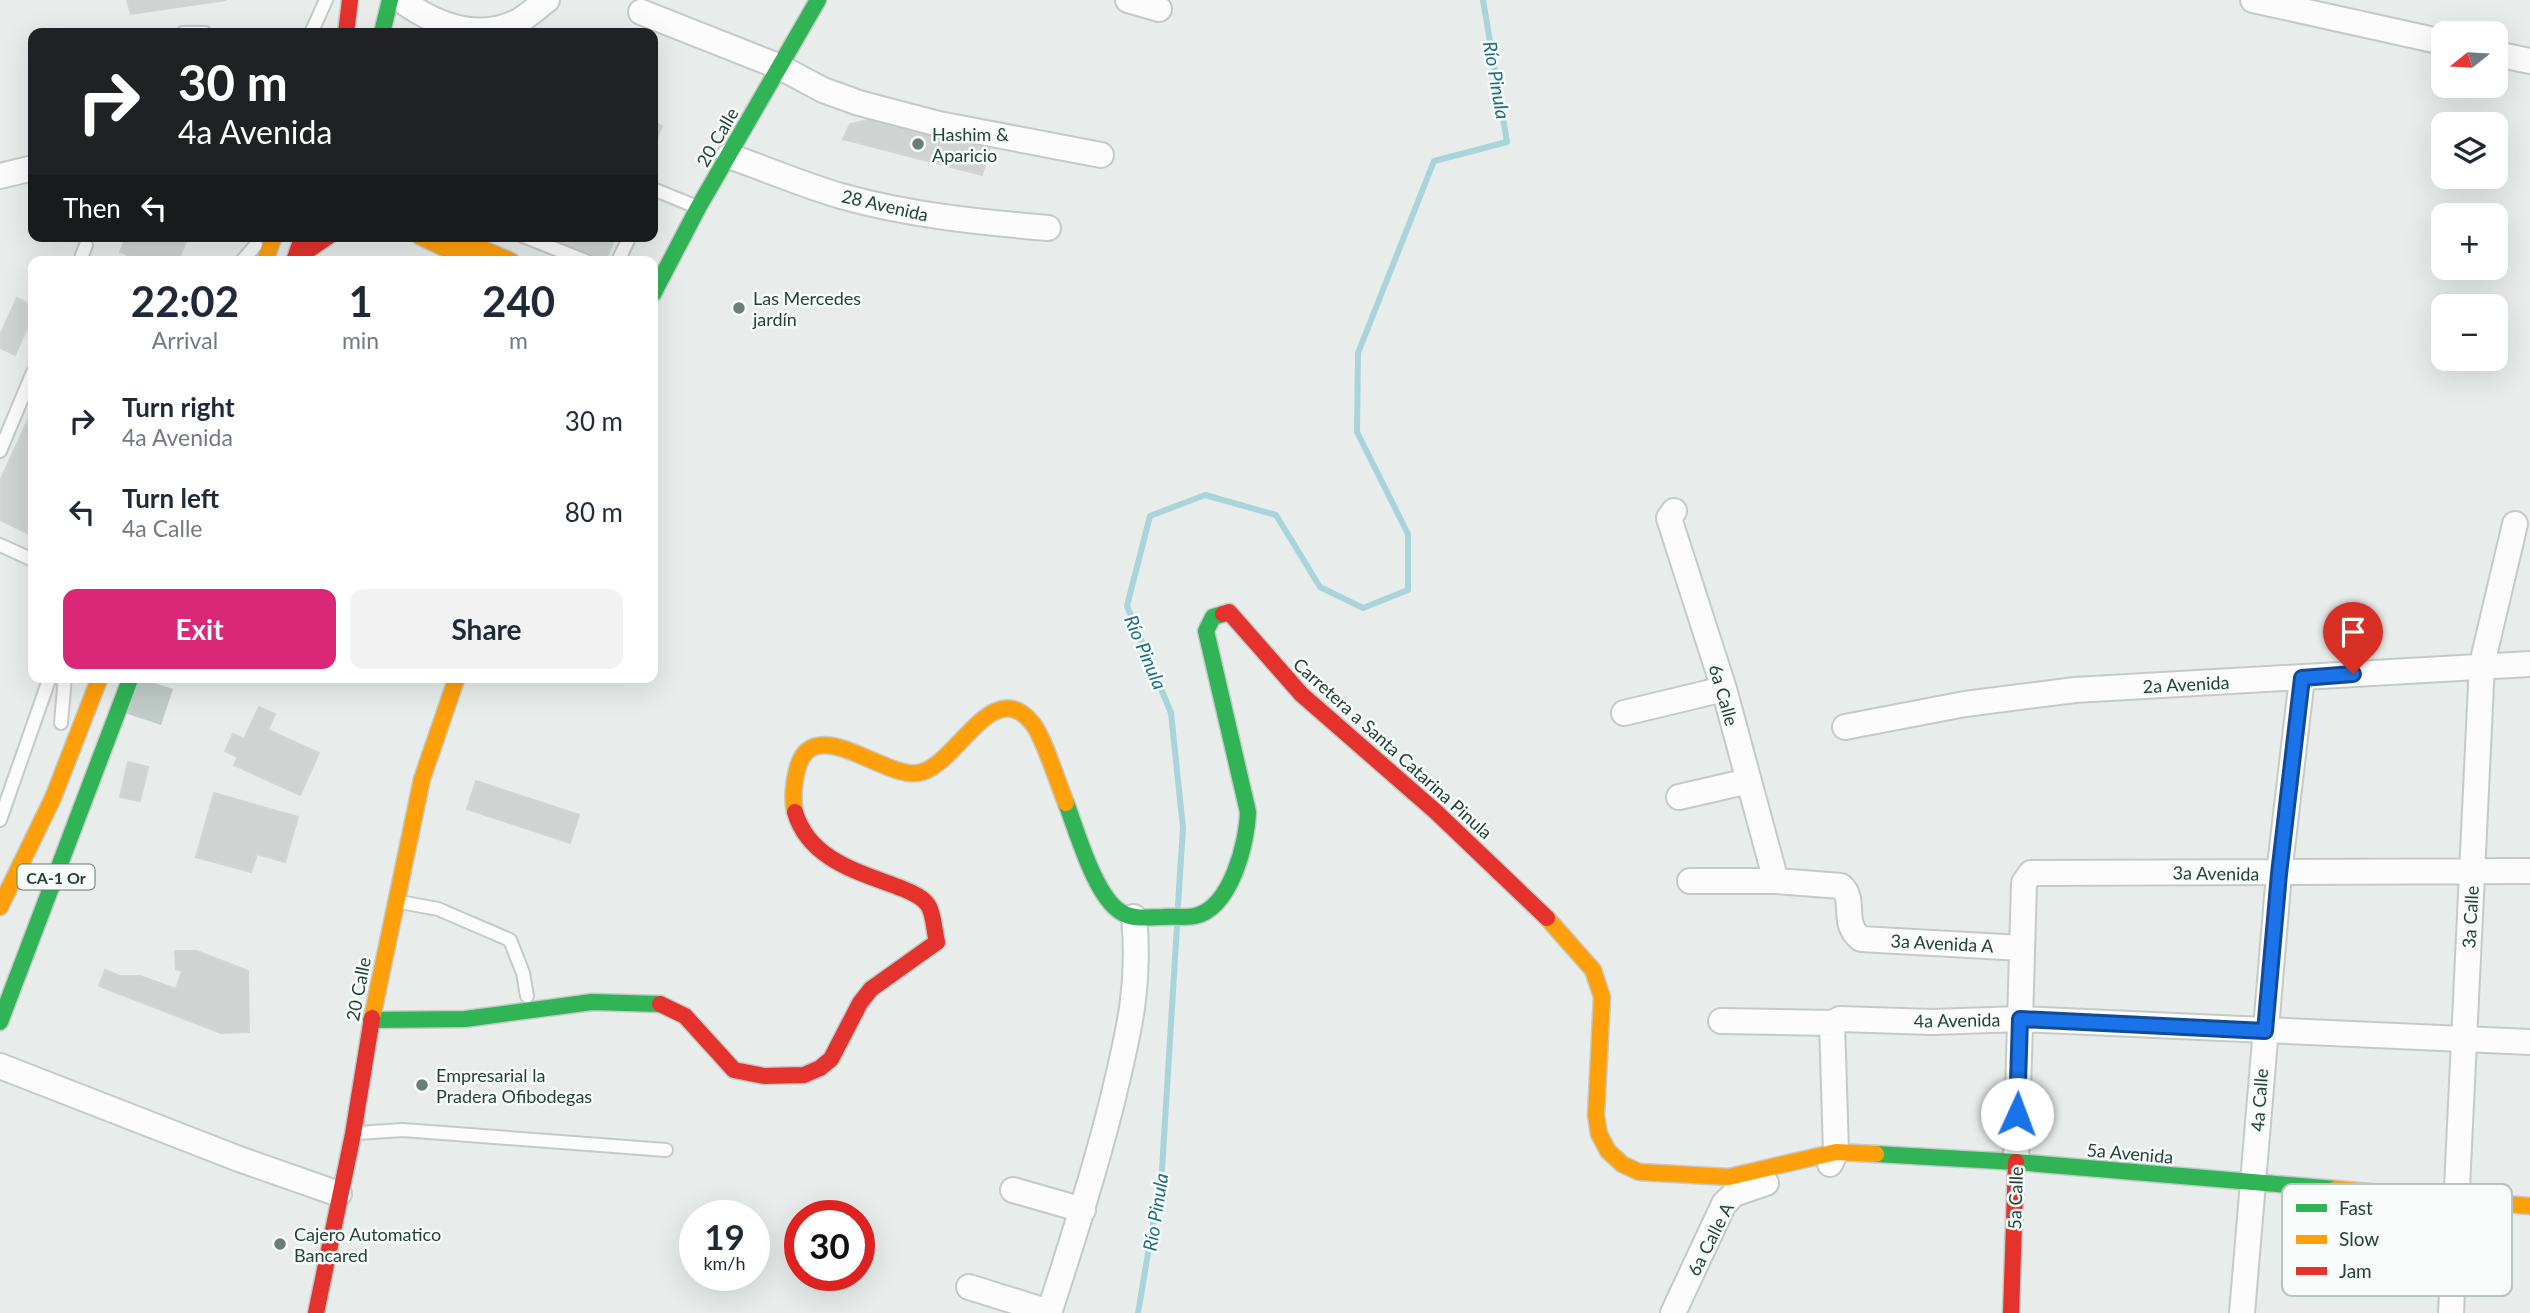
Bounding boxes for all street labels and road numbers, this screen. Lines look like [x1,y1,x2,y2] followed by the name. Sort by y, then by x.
[691,104,743,170] street label: 20 Calle
[840,184,930,226] street label: 28 Avenida
[1289,653,1497,843] street label: Carretera a Santa Catarina Pinula
[1705,662,1743,728] street label: 6a Calle
[2142,671,2230,697] street label: 2a Avenida
[2172,861,2260,885] street label: 3a Avenida
[18,864,94,890] road number: CA-1 Or
[2457,885,2483,949] street label: 3a Calle
[1890,929,1995,957] street label: 3a Avenida A
[341,955,375,1023] street label: 20 Calle
[1913,1008,2001,1032] street label: 4a Avenida
[2246,1068,2272,1132] street label: 4a Calle
[2086,1138,2174,1168] street label: 5a Avenida
[2003,1166,2027,1230] street label: 5a Calle
[1682,1198,1738,1279] street label: 6a Calle A

